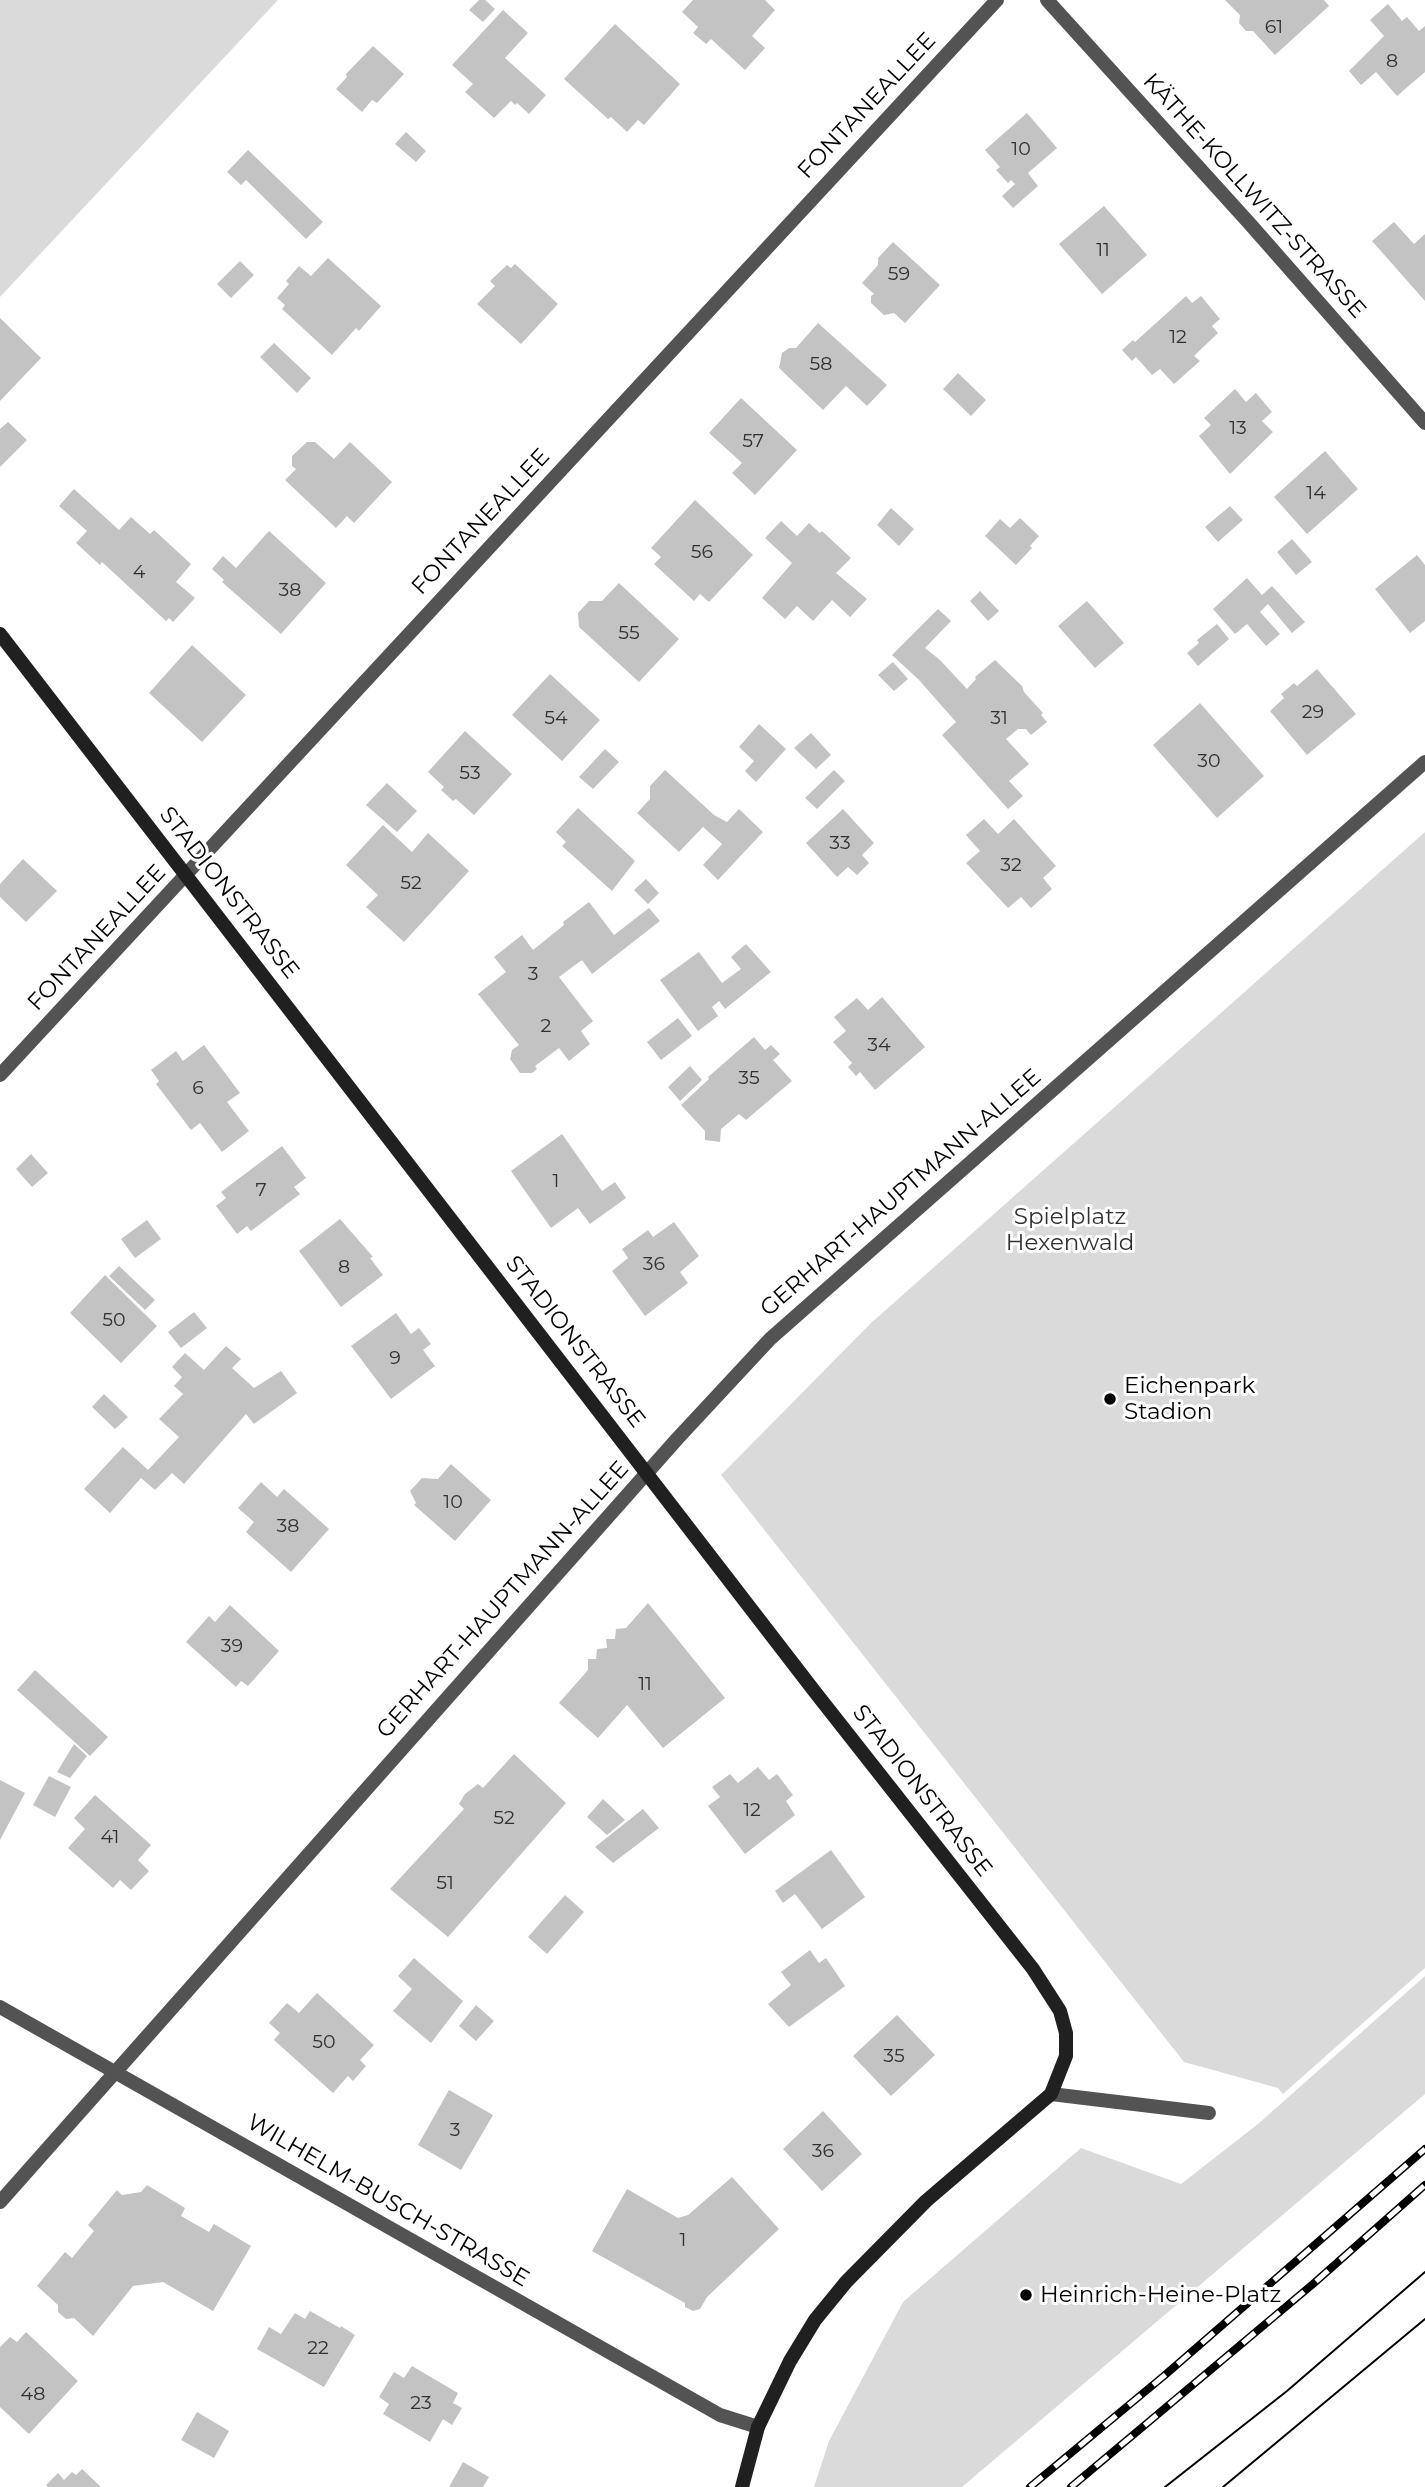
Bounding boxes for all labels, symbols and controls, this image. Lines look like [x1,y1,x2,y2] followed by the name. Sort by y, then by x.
[1265,16,1283,38] house number: 61
[792,27,942,185] street label: FONTANEALLEE
[1386,50,1398,72] house number: 8
[1137,68,1371,324] street label: KÄTHE-KOLLWITZ-STRASSE
[1011,138,1031,160] house number: 10
[1096,239,1110,261] house number: 11
[888,263,910,285] house number: 59
[1169,326,1187,348] house number: 12
[810,353,832,375] house number: 58
[1229,417,1247,439] house number: 13
[742,430,764,452] house number: 57
[406,443,556,601] street label: FONTANEALLEE
[1306,482,1326,504] house number: 14
[691,541,713,563] house number: 56
[133,561,145,583] house number: 4
[279,579,301,601] house number: 38
[618,622,640,644] house number: 55
[1302,701,1324,723] house number: 29
[544,707,568,729] house number: 54
[990,707,1008,729] house number: 31
[1197,750,1221,772] house number: 30
[459,762,481,784] house number: 53
[153,802,305,984] street label: STADIONSTRASSE
[829,832,851,854] house number: 33
[1000,854,1022,876] house number: 32
[22,859,172,1017] street label: FONTANEALLEE
[400,872,422,894] house number: 52
[528,963,538,985] house number: 3
[541,1015,551,1037] house number: 2
[867,1034,891,1056] house number: 34
[755,1063,1047,1323] street label: GERHART-HAUPTMANN-ALLEE
[738,1067,760,1089] house number: 35
[192,1077,204,1099] house number: 6
[553,1170,559,1192] house number: 1
[255,1179,267,1201] house number: 7
[1006,1203,1134,1257] park label: Spielplatz Hexenwald
[499,1251,651,1433] street label: STADIONSTRASSE
[643,1253,665,1275] house number: 36
[338,1256,350,1278] house number: 8
[102,1309,126,1331] house number: 50
[389,1347,401,1369] house number: 9
[1124,1372,1255,1426] place label: Eichenpark Stadion
[1102,1391,1118,1407] marker: Eichenpark Stadion
[371,1456,635,1744] street label: GERHART-HAUPTMANN-ALLEE
[443,1491,463,1513] house number: 10
[277,1515,299,1537] house number: 38
[221,1635,243,1657] house number: 39
[638,1673,652,1695] house number: 11
[846,1700,998,1882] street label: STADIONSTRASSE
[743,1799,761,1821] house number: 12
[493,1807,515,1829] house number: 52
[101,1826,119,1848] house number: 41
[436,1872,454,1894] house number: 51
[312,2031,336,2053] house number: 50
[883,2045,905,2067] house number: 35
[242,2109,534,2293] street label: WILHELM-BUSCH-STRASSE
[450,2119,460,2141] house number: 3
[812,2140,834,2162] house number: 36
[680,2229,686,2251] house number: 1
[1040,2281,1281,2309] place label: Heinrich-Heine-Platz
[1018,2287,1034,2303] marker: Heinrich-Heine-Platz
[307,2337,329,2359] house number: 22
[21,2383,45,2405] house number: 48
[410,2392,432,2414] house number: 23

